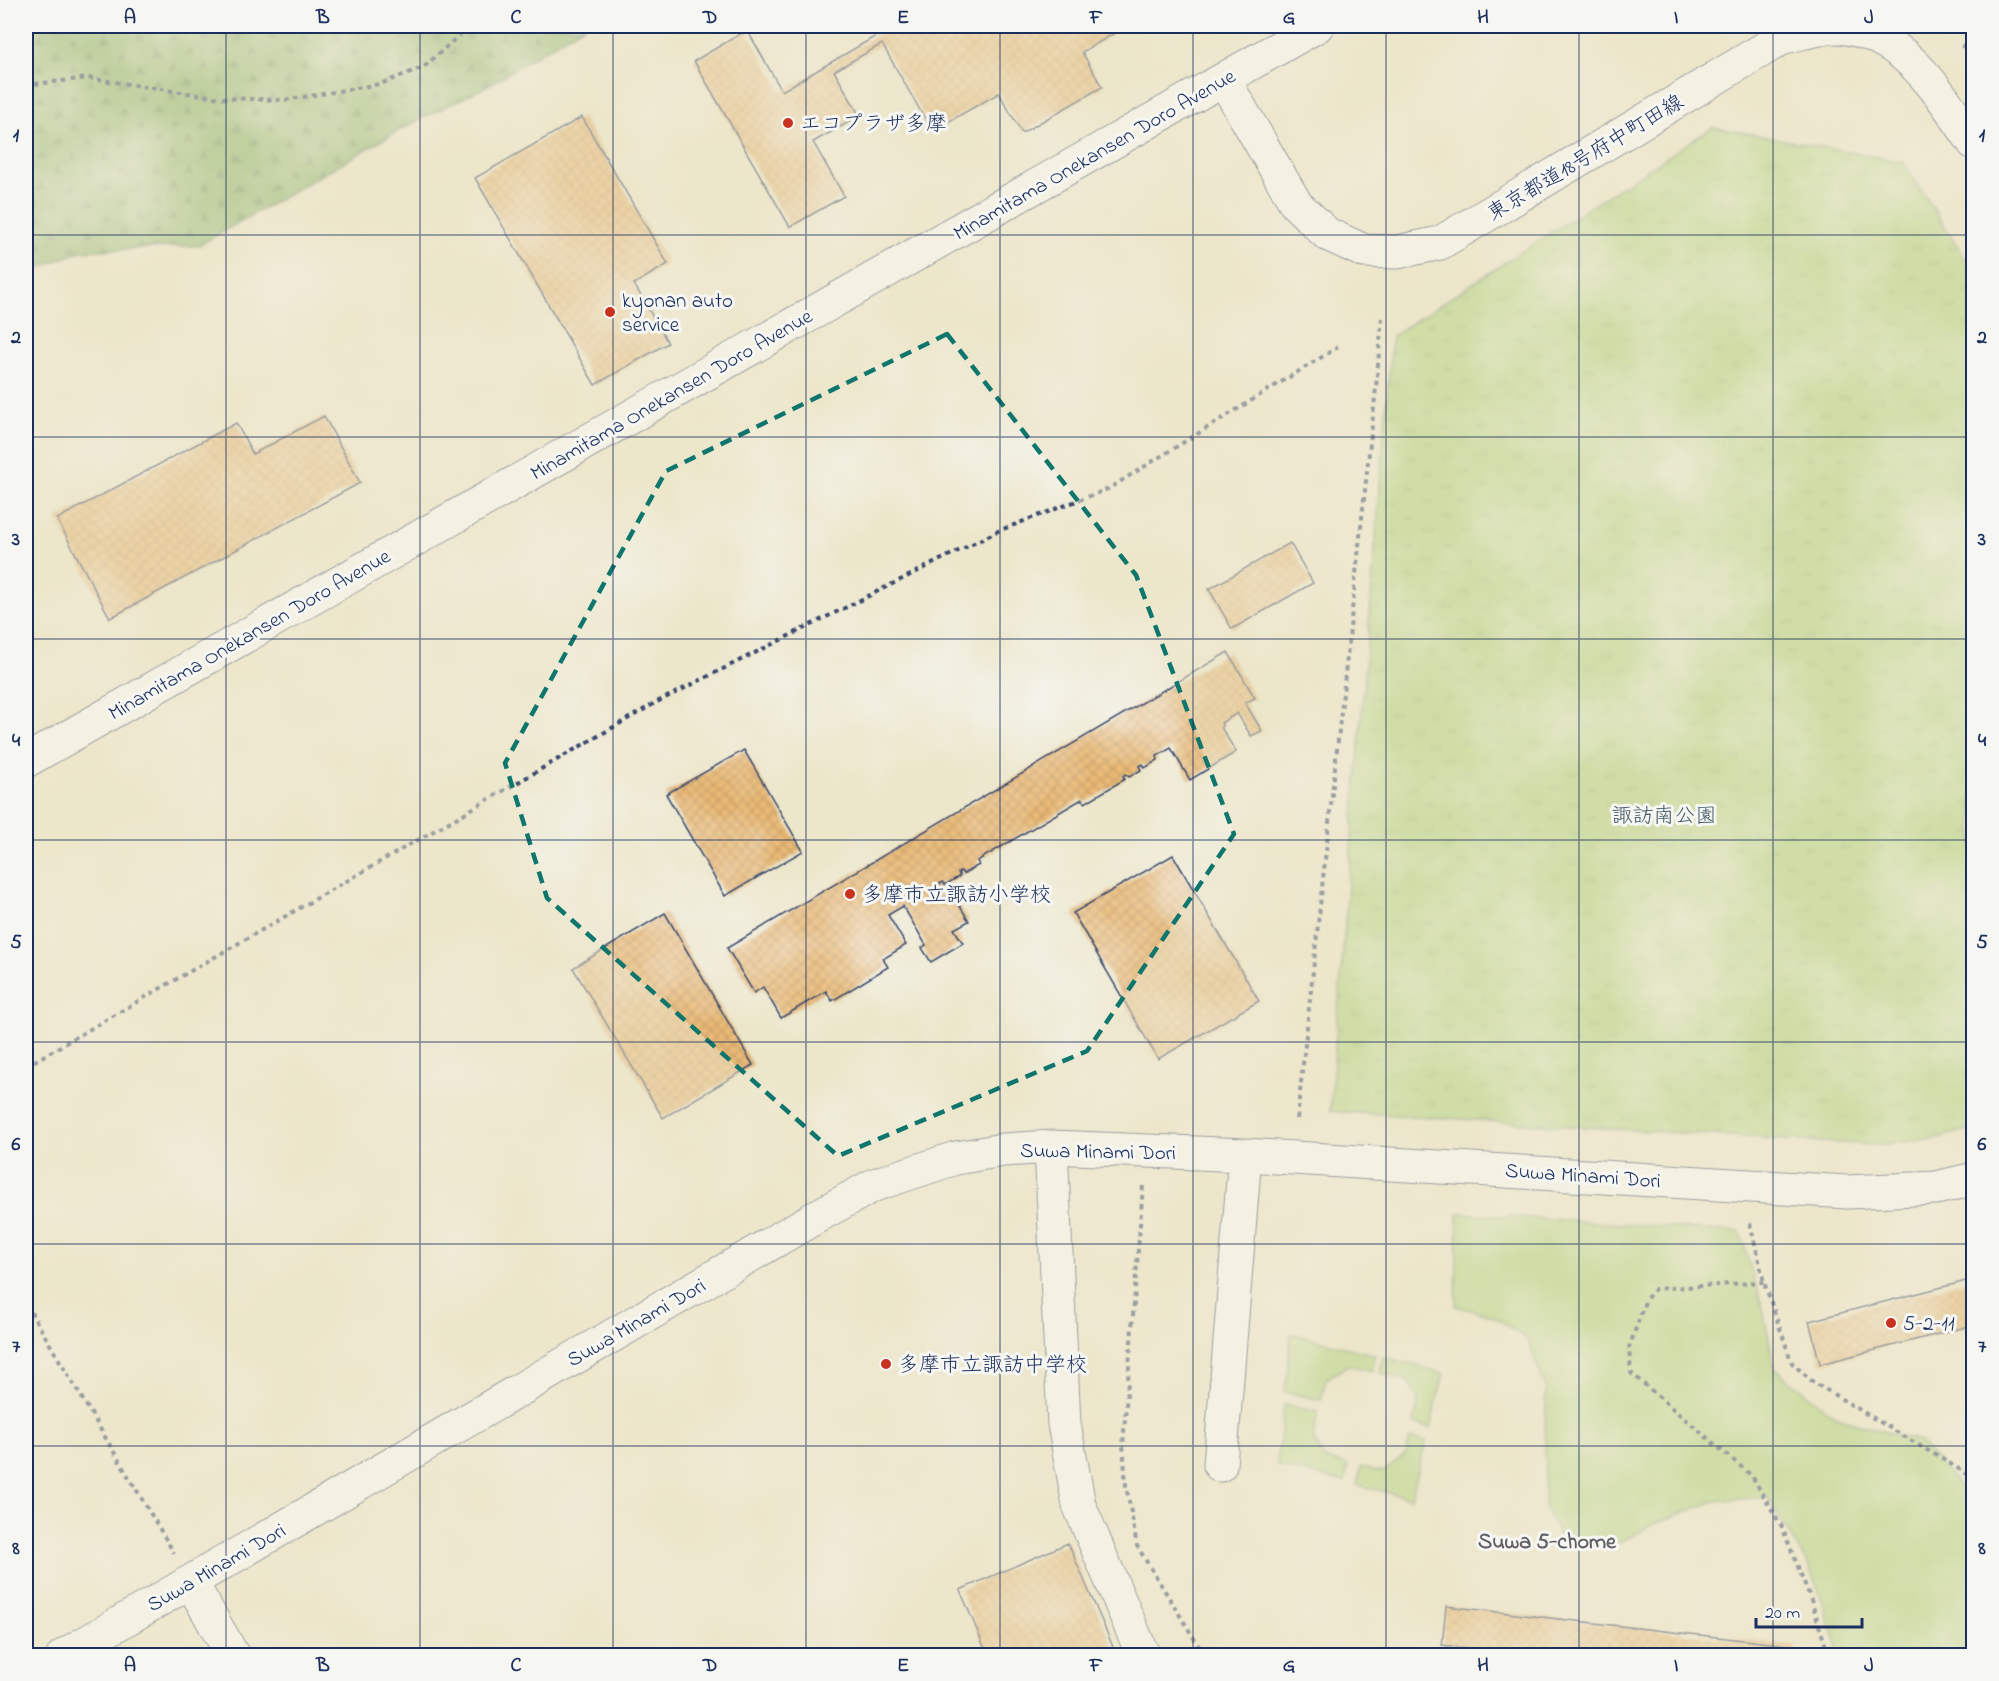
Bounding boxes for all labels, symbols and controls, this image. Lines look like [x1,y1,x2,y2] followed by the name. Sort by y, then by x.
[124,4,136,33] text: A
[315,4,330,33] text: B
[511,4,522,33] text: C
[702,4,717,33] text: D
[897,4,909,33] text: E
[1089,4,1103,33] text: F
[1283,4,1296,33] text: G
[1477,4,1489,33] text: H
[1674,4,1679,33] text: I
[1864,4,1874,33] text: J
[948,62,1242,249] street label: Minamitama Onekansen Doro Avenue
[1482,88,1690,229] street label: 東京都道18号府中町田線
[800,110,947,140] place label: エコプラザ多摩
[781,116,795,130] marker: エコプラザ多摩
[13,122,20,151] text: 1
[1979,122,1986,151] text: 1
[622,287,733,341] place label: kyonan auto service
[525,302,819,489] street label: Minamitama Onekansen Doro Avenue
[603,305,617,319] marker: kyonan auto service
[10,324,21,353] text: 2
[1976,324,1987,353] text: 2
[11,526,20,555] text: 3
[1977,526,1986,555] text: 3
[103,542,397,729] street label: Minamitama Onekansen Doro Avenue
[12,727,21,756] text: 4
[1978,727,1987,756] text: 4
[1612,802,1717,832] park label: 諏訪南公園
[862,881,1051,911] place label: 多摩市立諏訪小学校
[843,887,857,901] marker: 多摩市立諏訪小学校
[10,929,22,958] text: 5
[1976,929,1988,958] text: 5
[12,1131,21,1160] text: 6
[1978,1131,1987,1160] text: 6
[1020,1137,1176,1169] street label: Suwa Minami Dori
[1504,1157,1662,1197] street label: Suwa Minami Dori
[562,1272,712,1376] street label: Suwa Minami Dori
[1903,1310,1955,1340] place label: 5-2-11
[1884,1316,1898,1330] marker: 5-2-11
[12,1333,21,1362] text: 7
[1978,1333,1987,1362] text: 7
[898,1351,1087,1381] place label: 多摩市立諏訪中学校
[879,1357,893,1371] marker: 多摩市立諏訪中学校
[142,1517,292,1621] street label: Suwa Minami Dori
[1478,1527,1617,1559] district label: Suwa 5-chome
[11,1535,20,1564] text: 8
[1977,1535,1986,1564] text: 8
[1756,1591,1862,1629] scale bar
[1765,1601,1800,1627] text: 20 m
[124,1652,136,1681] text: A
[315,1652,330,1681] text: B
[511,1652,522,1681] text: C
[702,1652,717,1681] text: D
[897,1652,909,1681] text: E
[1089,1652,1103,1681] text: F
[1283,1652,1296,1681] text: G
[1477,1652,1489,1681] text: H
[1674,1652,1679,1681] text: I
[1864,1652,1874,1681] text: J

